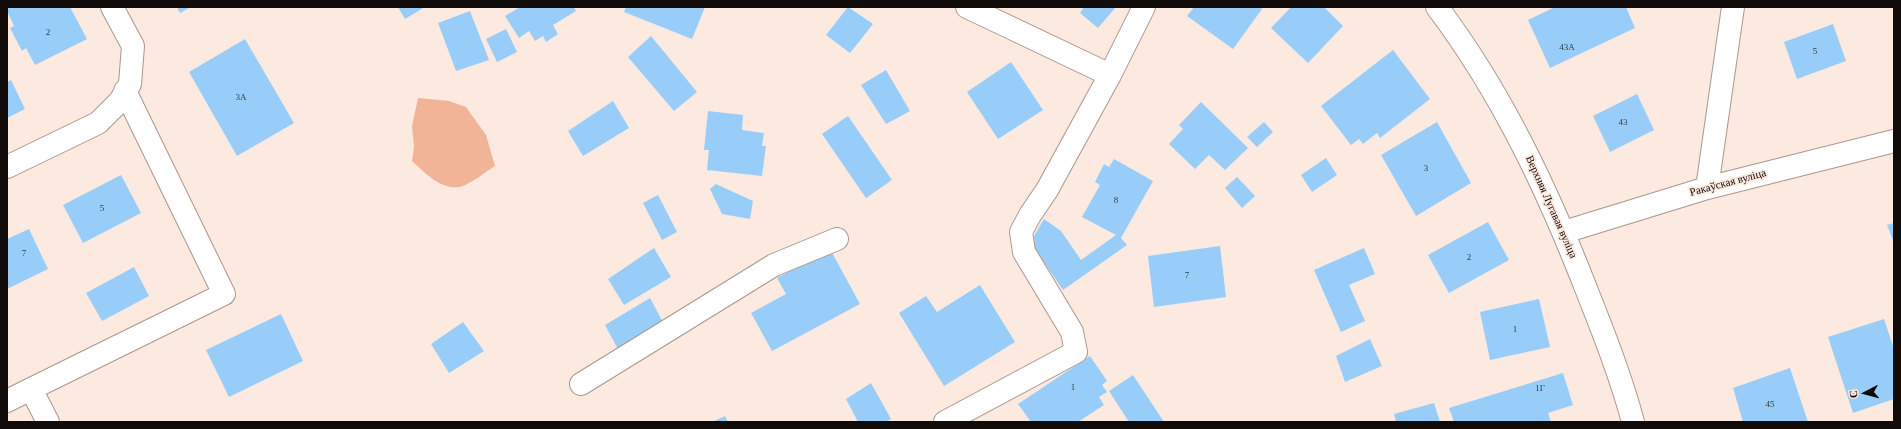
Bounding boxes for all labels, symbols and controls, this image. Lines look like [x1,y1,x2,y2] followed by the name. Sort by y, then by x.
[46,28,50,38] house number: 2
[1559,43,1575,53] house number: 43А
[1813,47,1817,57] house number: 5
[236,93,246,103] house number: 3А
[1618,118,1628,128] house number: 43
[1522,154,1580,260] street label: Верхняя Лугавая вуліца
[1424,164,1428,174] house number: 3
[1688,166,1768,200] street label: Ракаўская вуліца
[1114,196,1118,206] house number: 8
[100,204,104,214] house number: 5
[22,249,26,259] house number: 7
[1467,253,1471,263] house number: 2
[1185,271,1189,281] house number: 7
[1513,325,1517,335] house number: 1
[1845,373,1885,413] north arrow
[1071,383,1075,393] house number: 1
[1535,384,1545,394] house number: 1Г
[1847,390,1859,399] text: С
[1766,400,1774,410] house number: 45

